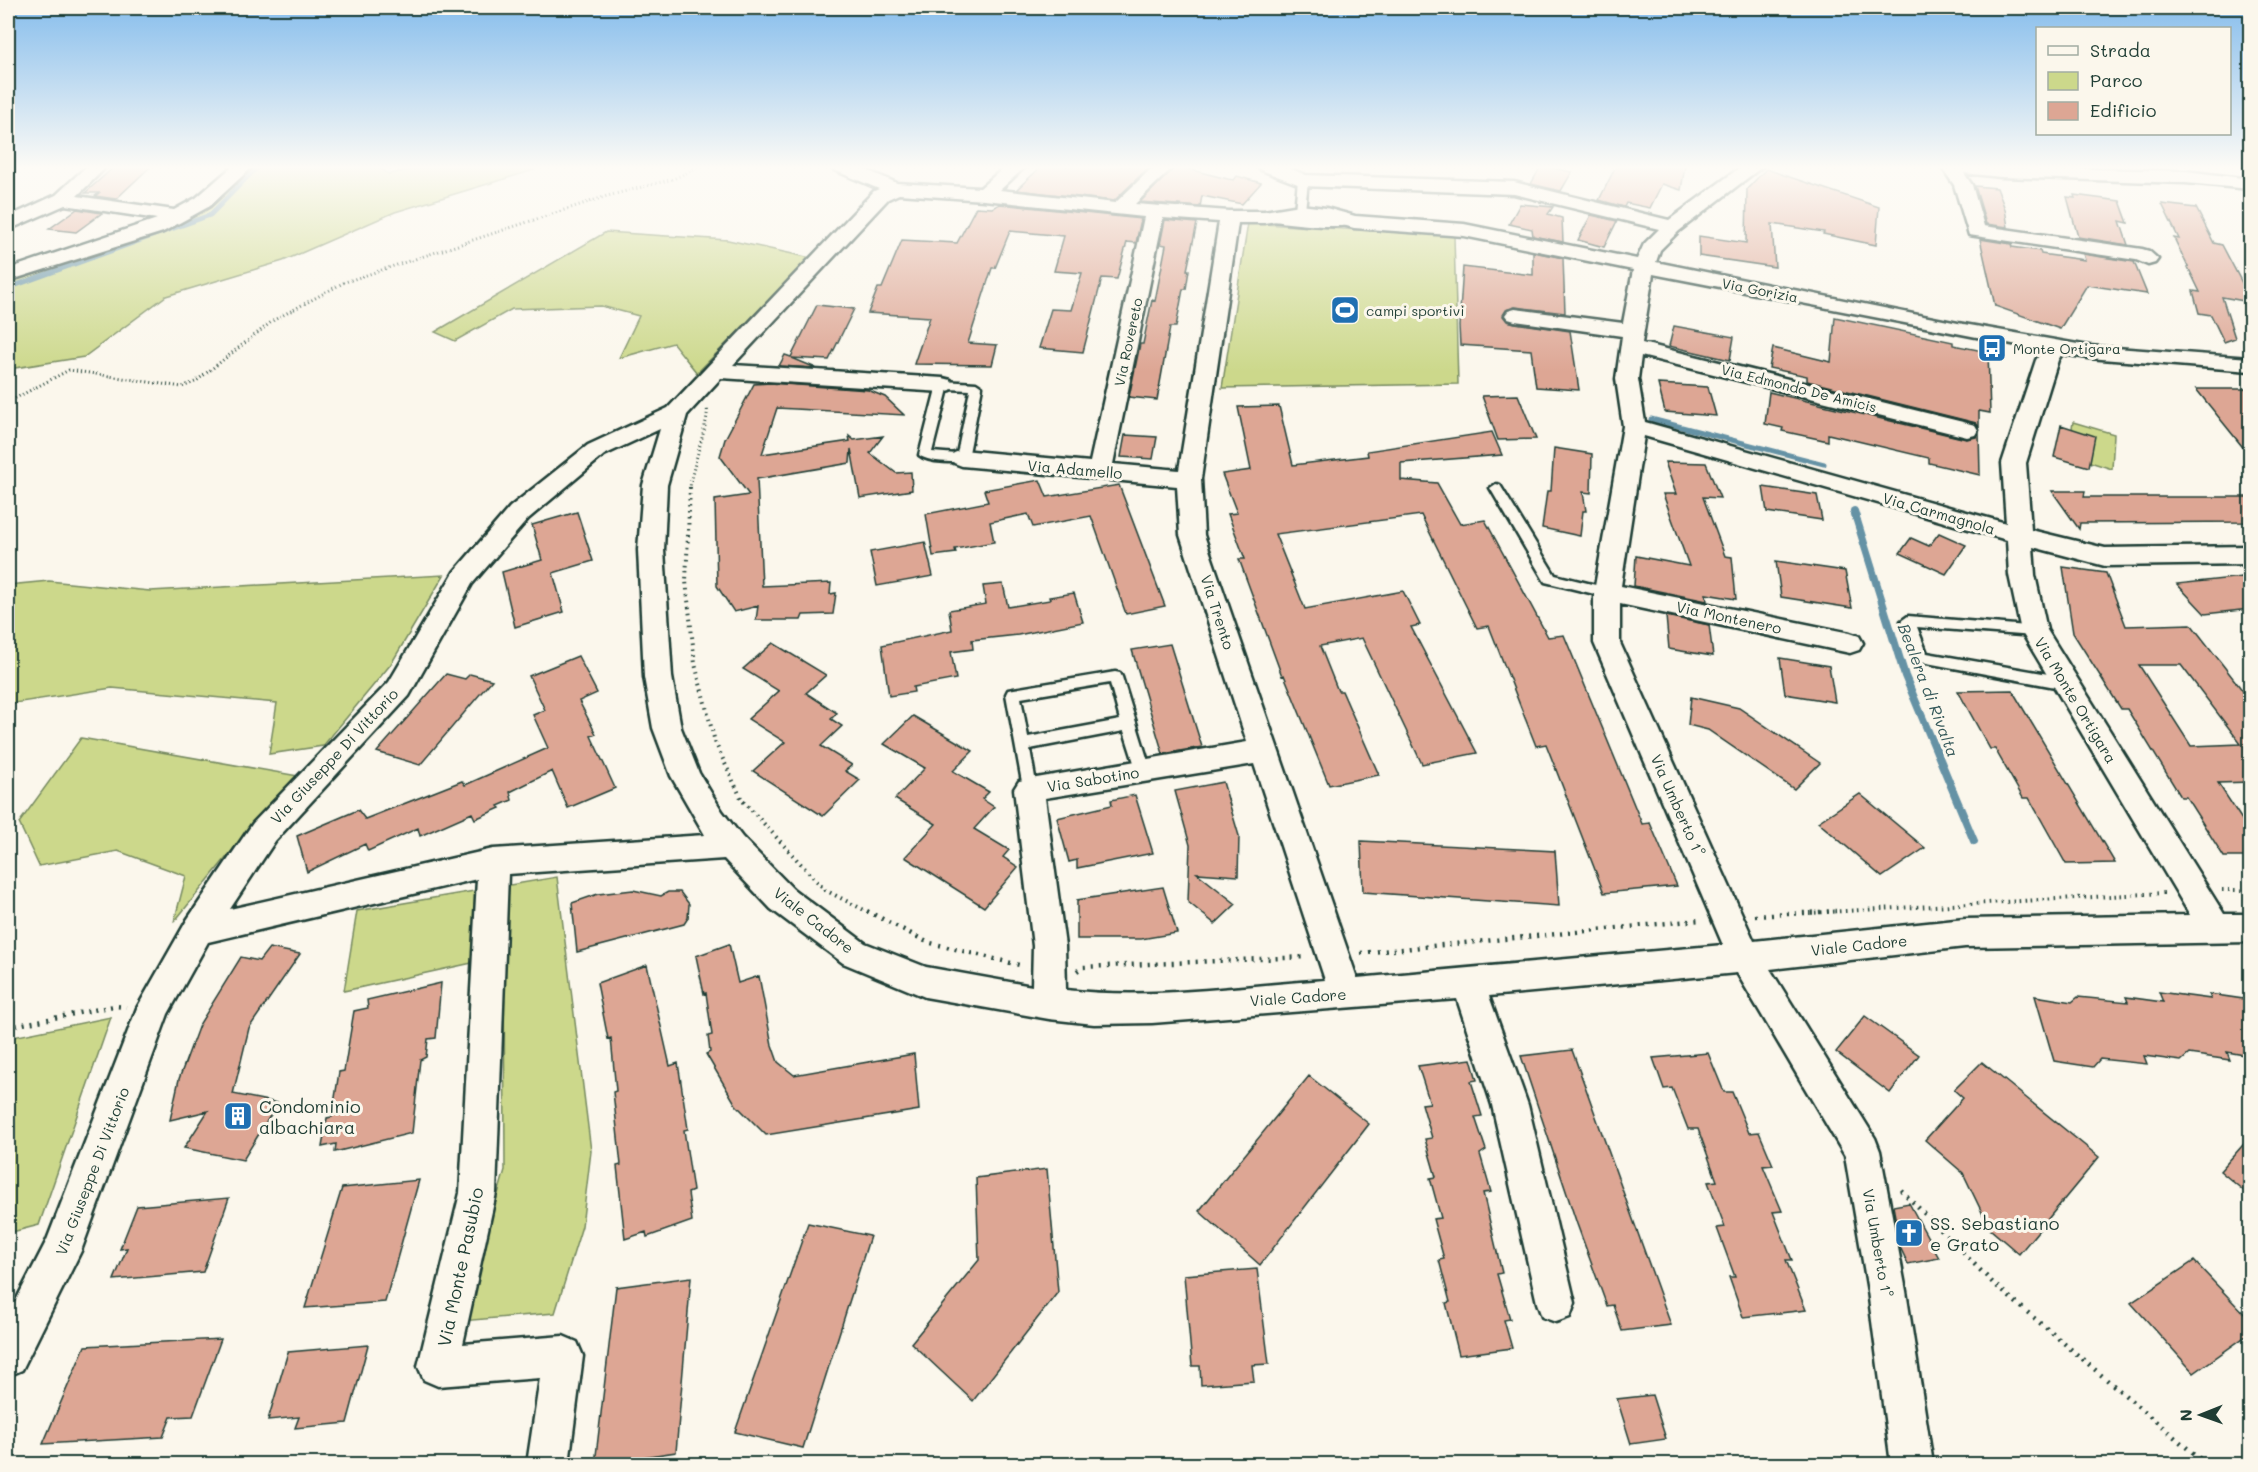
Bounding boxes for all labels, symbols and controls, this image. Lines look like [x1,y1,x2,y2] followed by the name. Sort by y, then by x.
[2036,27,2231,135] legend
[2090,38,2151,62] text: Strada
[2090,68,2143,92] text: Parco
[2090,98,2157,122] text: Edificio
[1720,273,1800,307] street label: Via Gorizia
[1329,294,1361,326] sports icon: campi sportivi
[1109,296,1147,388] street label: Via Rovereto
[1366,301,1464,320] place label: campi sportivi
[1976,332,2008,364] bus stop icon: Monte Ortigara
[2013,339,2121,358] place label: Monte Ortigara
[1719,359,1879,417] street label: Via Edmondo De Amicis
[1027,455,1123,483] street label: Via Adamello
[1880,487,1998,539] street label: Via Carmagnola
[1197,572,1239,652] street label: Via Trento
[1674,596,1784,638] street label: Via Montenero
[1894,620,1964,760] water label: Bealera di Rivalta
[2030,633,2122,767] street label: Via Monte Ortigara
[266,684,402,828] street label: Via Giuseppe Di Vittorio
[1647,751,1709,859] street label: Via Umberto 1°
[1045,762,1141,796] street label: Via Sabotino
[770,882,858,958] street label: Viale Cadore
[1810,930,1908,960] street label: Viale Cadore
[1249,984,1347,1010] street label: Viale Cadore
[51,1084,133,1258] street label: Via Giuseppe Di Vittorio
[259,1094,361,1139] place label: Condominio albachiara
[222,1100,254,1132] building icon: Condominio albachiara
[431,1185,489,1349] street label: Via Monte Pasubio
[1859,1187,1897,1299] street label: Via Umberto 1°
[1930,1211,2060,1256] place label: SS. Sebastiano e Grato
[1893,1217,1925,1249] church icon: SS. Sebastiano e Grato
[2171,1385,2231,1445] north arrow
[2175,1409,2196,1422] text: N

